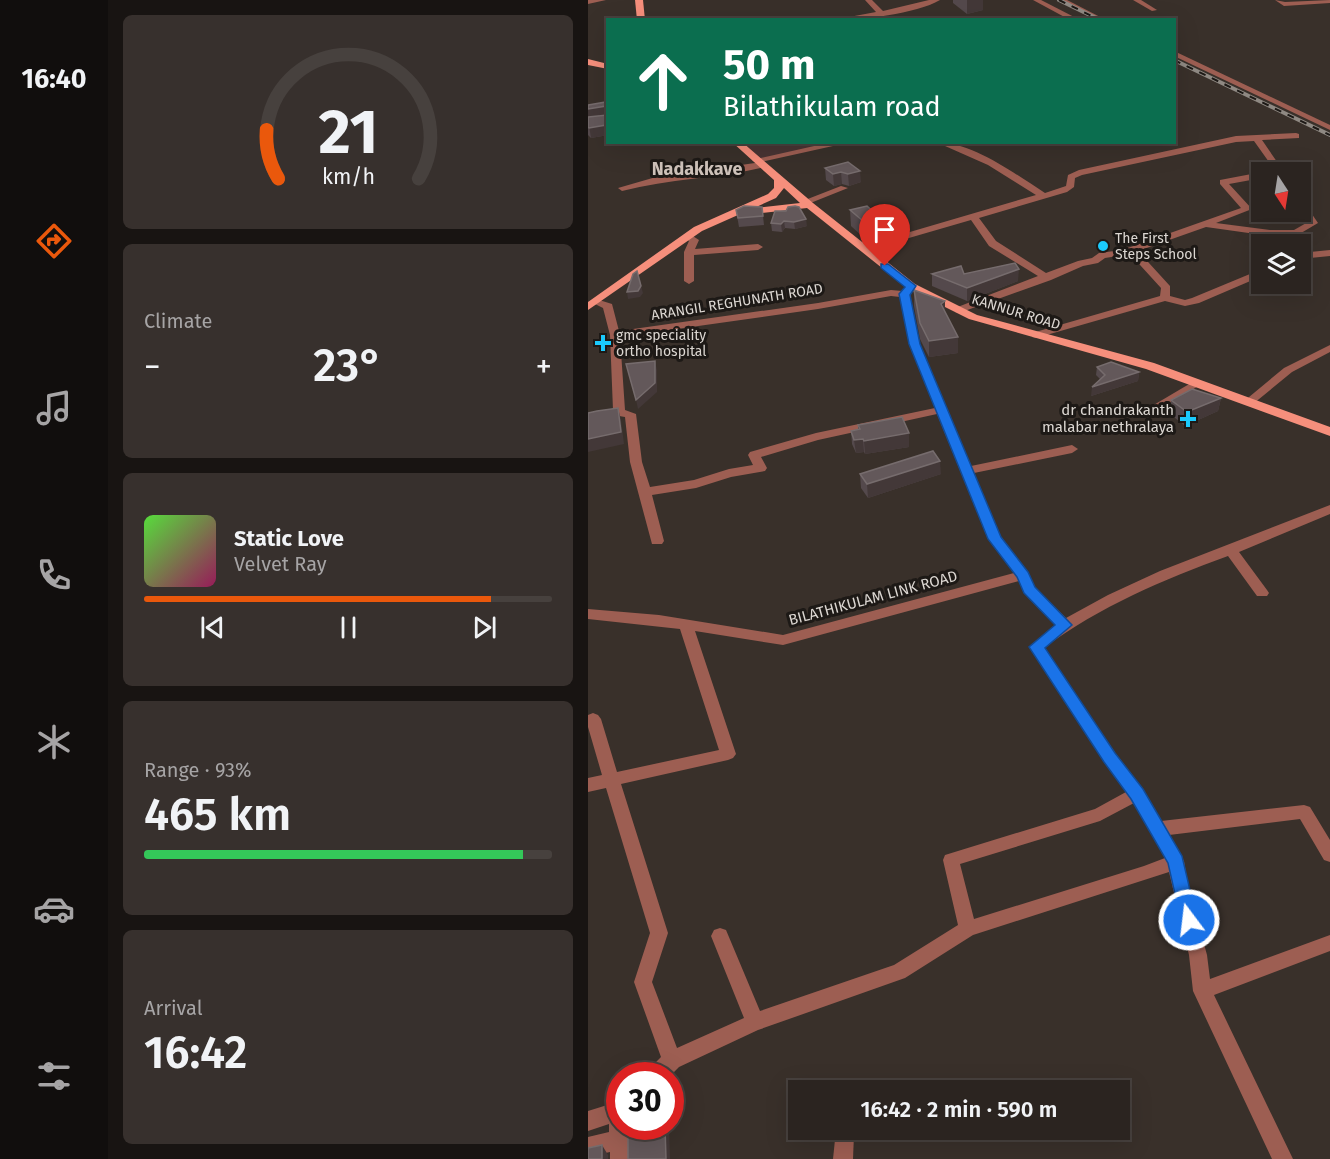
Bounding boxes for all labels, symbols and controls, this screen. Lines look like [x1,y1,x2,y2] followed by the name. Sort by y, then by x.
[723,40,816,90] text: 50 m
[624,42,702,120] icon: ahead
[21,63,87,95] text: 16:40
[723,91,941,123] text: Bilathikulam road
[318,95,378,170] text: 21
[652,158,742,180] district label: Nadakkave
[1251,162,1311,222] north arrow
[1251,162,1311,294] map controls
[321,164,375,190] text: km/h
[859,204,910,266] pin
[868,213,901,246] icon: arrive
[33,220,75,262] icon: directions
[1115,230,1197,263] place label: The First Steps School
[1251,234,1311,294] button: layers
[1096,239,1110,253] marker: The First Steps School
[650,280,824,324] street label: ARANGIL REGHUNATH ROAD
[970,290,1062,334] street label: KANNUR ROAD
[144,309,212,333] text: Climate
[616,327,706,360] place label: gmc speciality ortho hospital
[594,334,612,352] marker: gmc speciality ortho hospital
[313,339,383,393] text: 23°
[144,347,161,387] text: −
[536,347,552,387] text: +
[33,387,75,429] icon: music
[1042,401,1174,436] place label: dr chandrakanth malabar nethralaya
[1179,410,1197,428] marker: dr chandrakanth malabar nethralaya
[234,525,344,552] text: Static Love
[234,552,327,576] text: Velvet Ray
[33,554,75,596] icon: phone
[787,567,959,629] street label: BILATHIKULAM LINK ROAD
[196,611,229,644] icon: previous
[332,611,365,644] icon: pause
[468,611,501,644] icon: next
[33,721,75,763] icon: climate
[144,758,251,782] text: Range · 93%
[144,788,291,842] text: 465 km
[33,888,75,930] icon: car
[1157,888,1221,952] position arrow
[144,996,203,1020] text: Arrival
[144,1026,247,1080] text: 16:42
[33,1055,75,1097] icon: filters
[606,1062,684,1140] speed limit sign: 30
[861,1096,1057,1123] text: 16:42 · 2 min · 590 m

